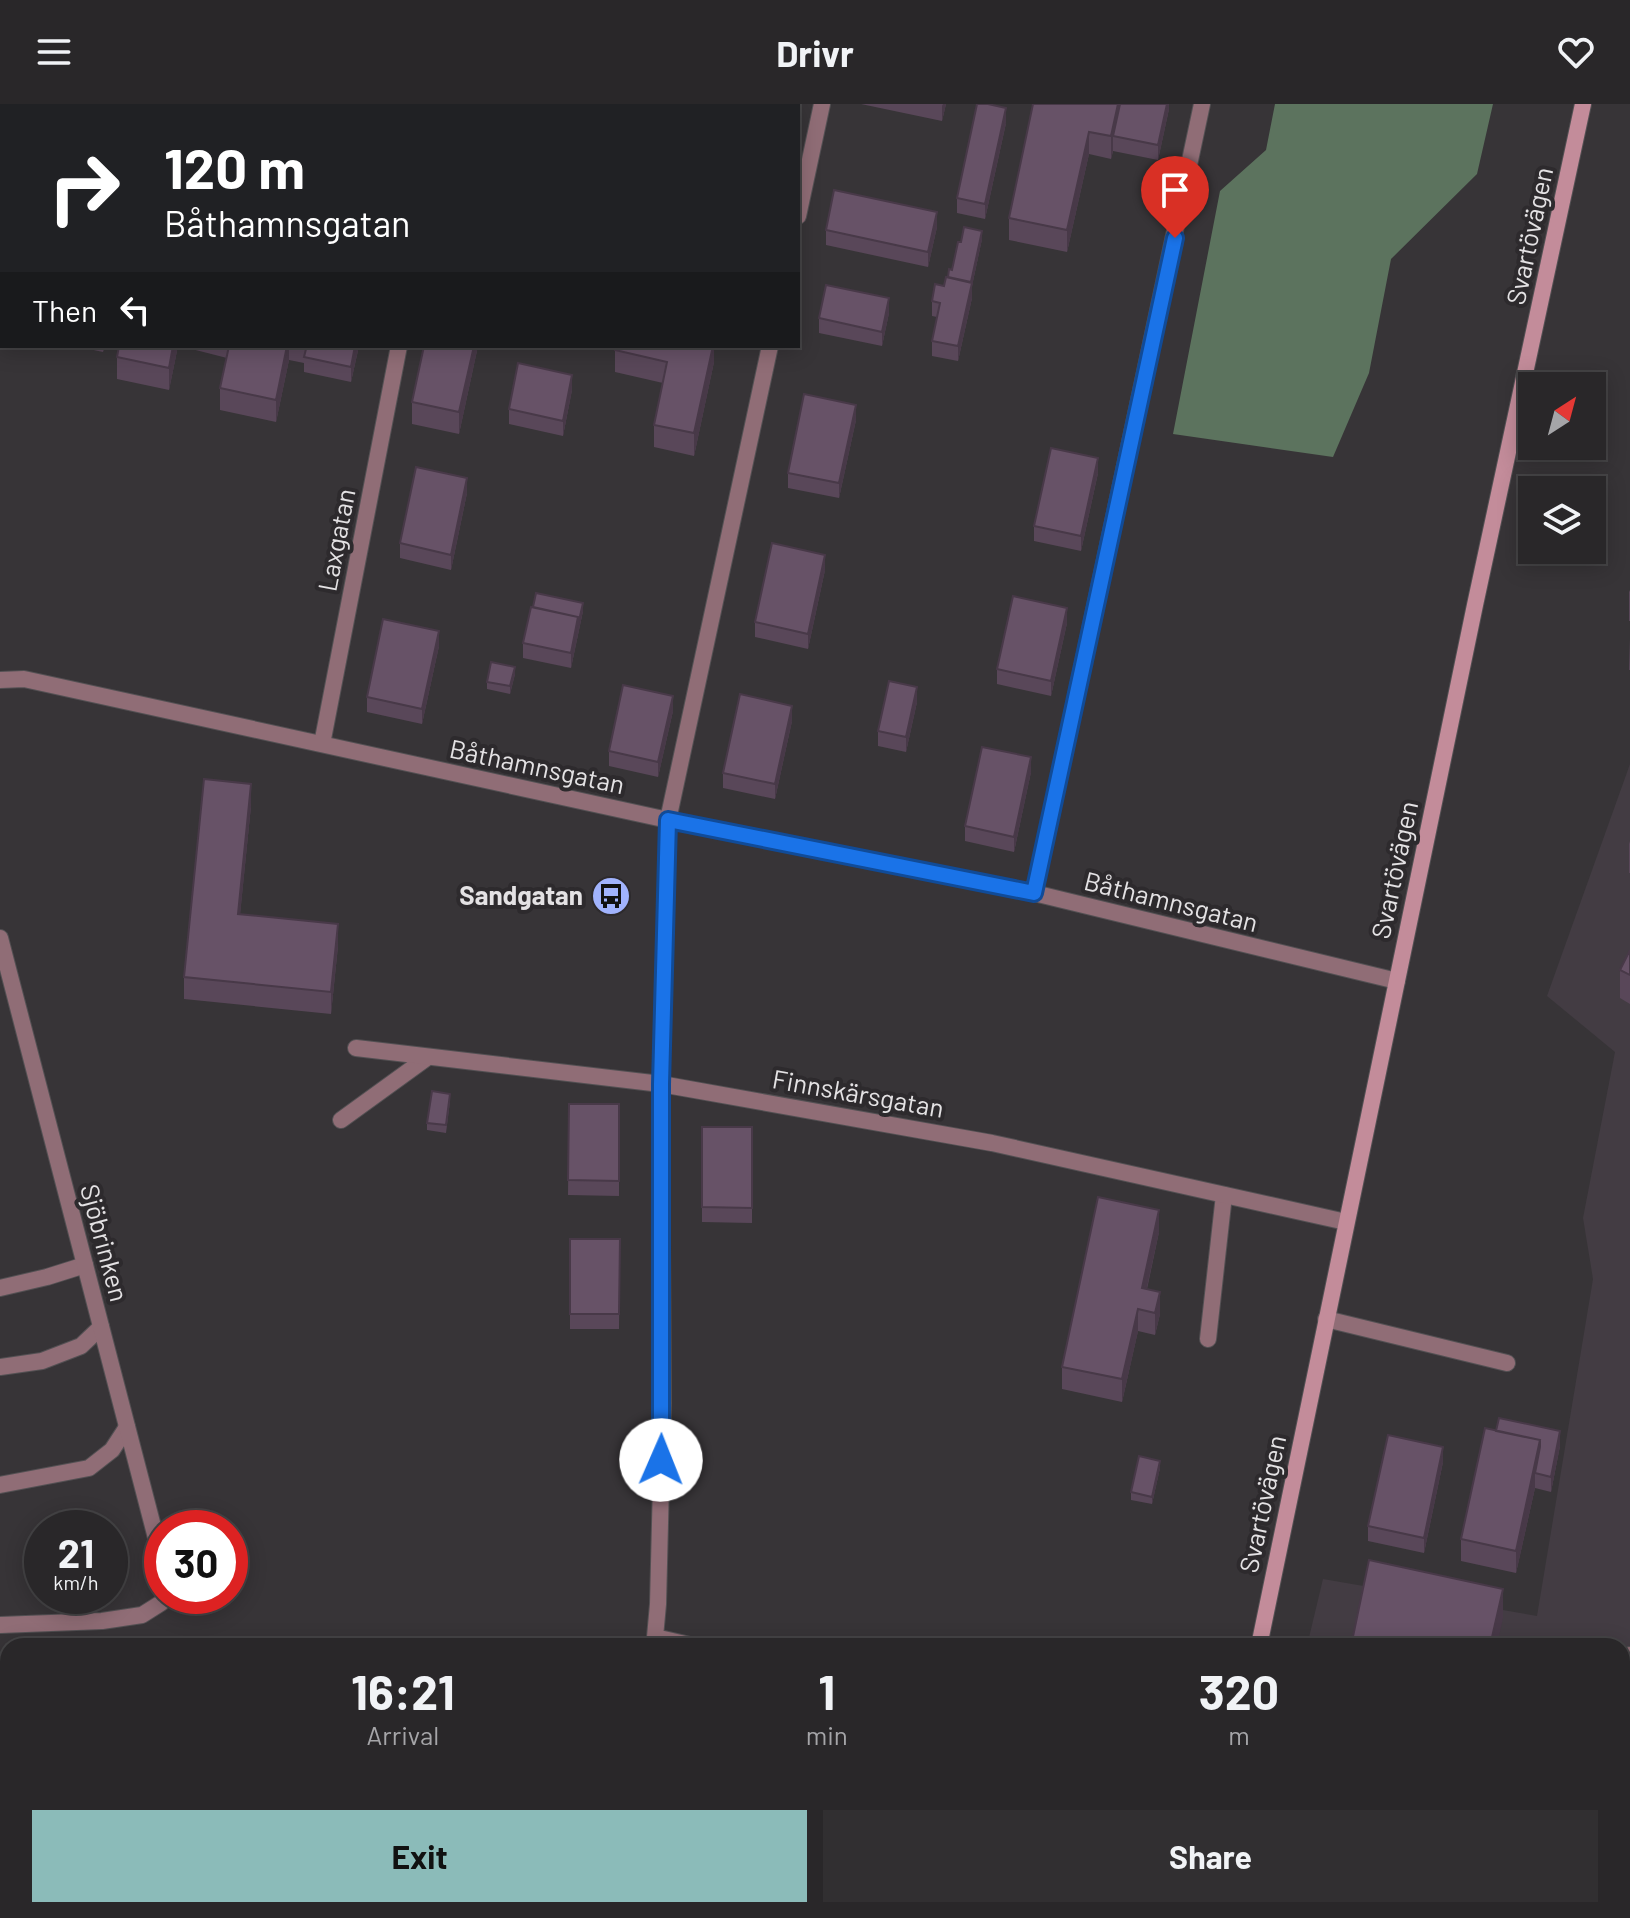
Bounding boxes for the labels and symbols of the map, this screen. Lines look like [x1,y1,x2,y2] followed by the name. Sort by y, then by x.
[1141,156,1209,238] pin
[1499,164,1558,307] street label: Svartövägen
[1518,372,1606,460] north arrow
[310,486,361,594] street label: Laxgatan
[447,732,628,799] street label: Båthamnsgatan
[1364,798,1423,941] street label: Svartövägen
[1081,864,1261,937] street label: Båthamnsgatan
[590,875,632,917] bus stop icon: Sandgatan
[459,879,583,910] place label: Sandgatan
[770,1062,946,1123] street label: Finnskärsgatan
[75,1181,136,1305] street label: Sjöbrinken
[619,1418,703,1502] position arrow
[1232,1432,1291,1575] street label: Svartövägen
[144,1510,248,1614] speed limit sign: 30

